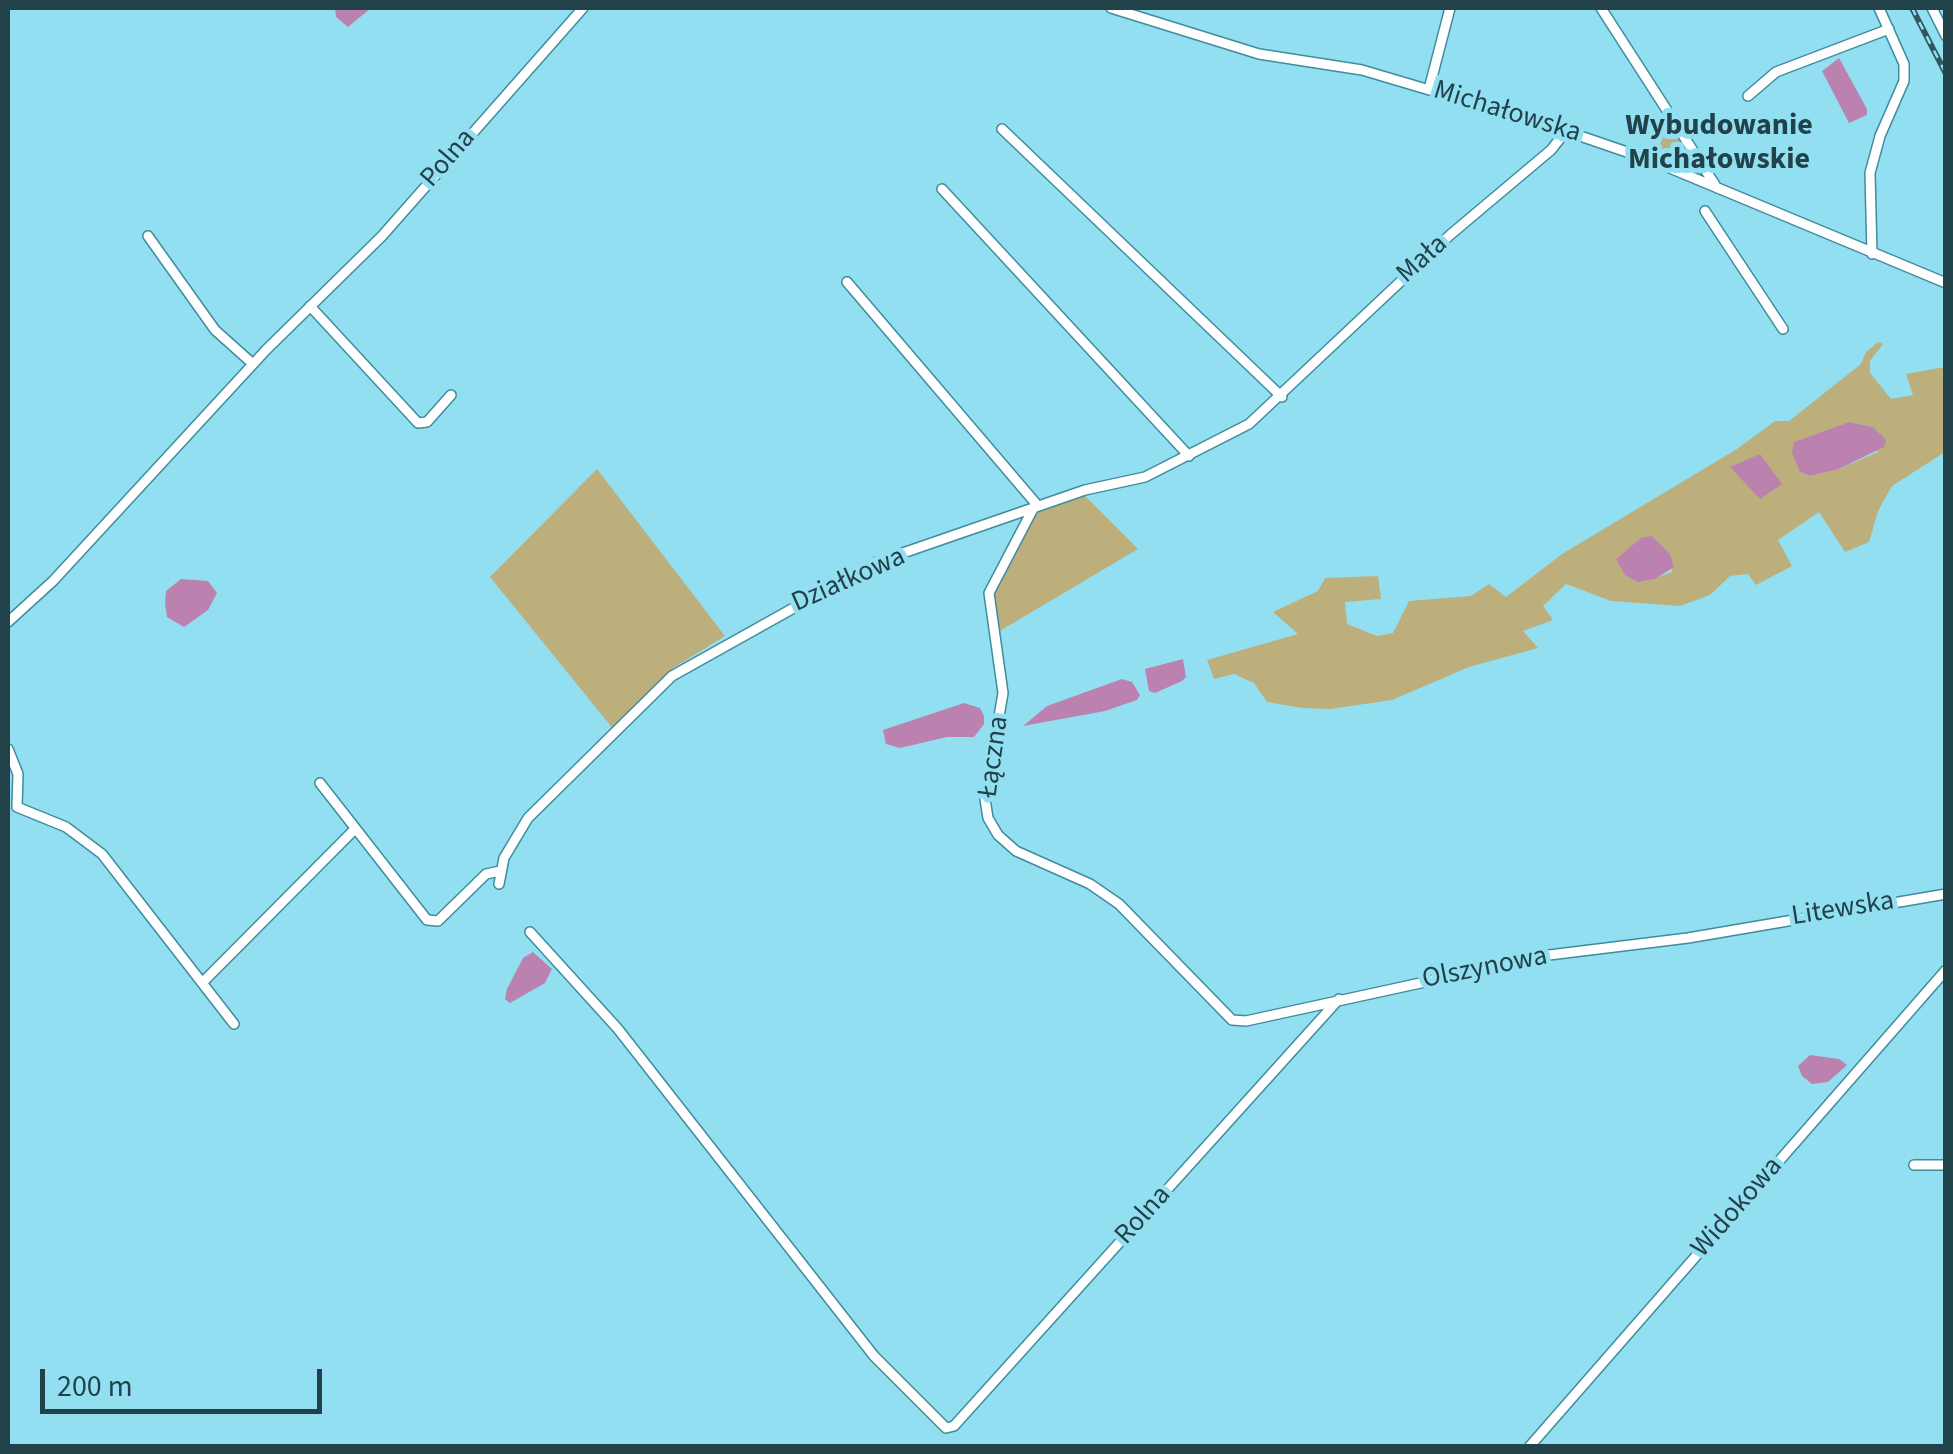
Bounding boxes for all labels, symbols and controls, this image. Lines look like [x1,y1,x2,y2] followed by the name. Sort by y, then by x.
[1429,75,1585,151] street label: Michałowska
[1625,109,1813,180] district label: Wybudowanie Michałowskie
[414,123,484,195] street label: Polna
[1391,228,1455,292] street label: Mała
[787,541,911,621] street label: Działkowa
[973,714,1017,800] street label: Łączna
[1789,885,1897,935] street label: Litewska
[1420,940,1550,998] street label: Olszynowa
[1685,1151,1791,1265] street label: Widokowa
[1109,1180,1179,1252] street label: Rolna
[45,1349,328,1411] scale bar
[57,1365,133,1408] text: 200 m

